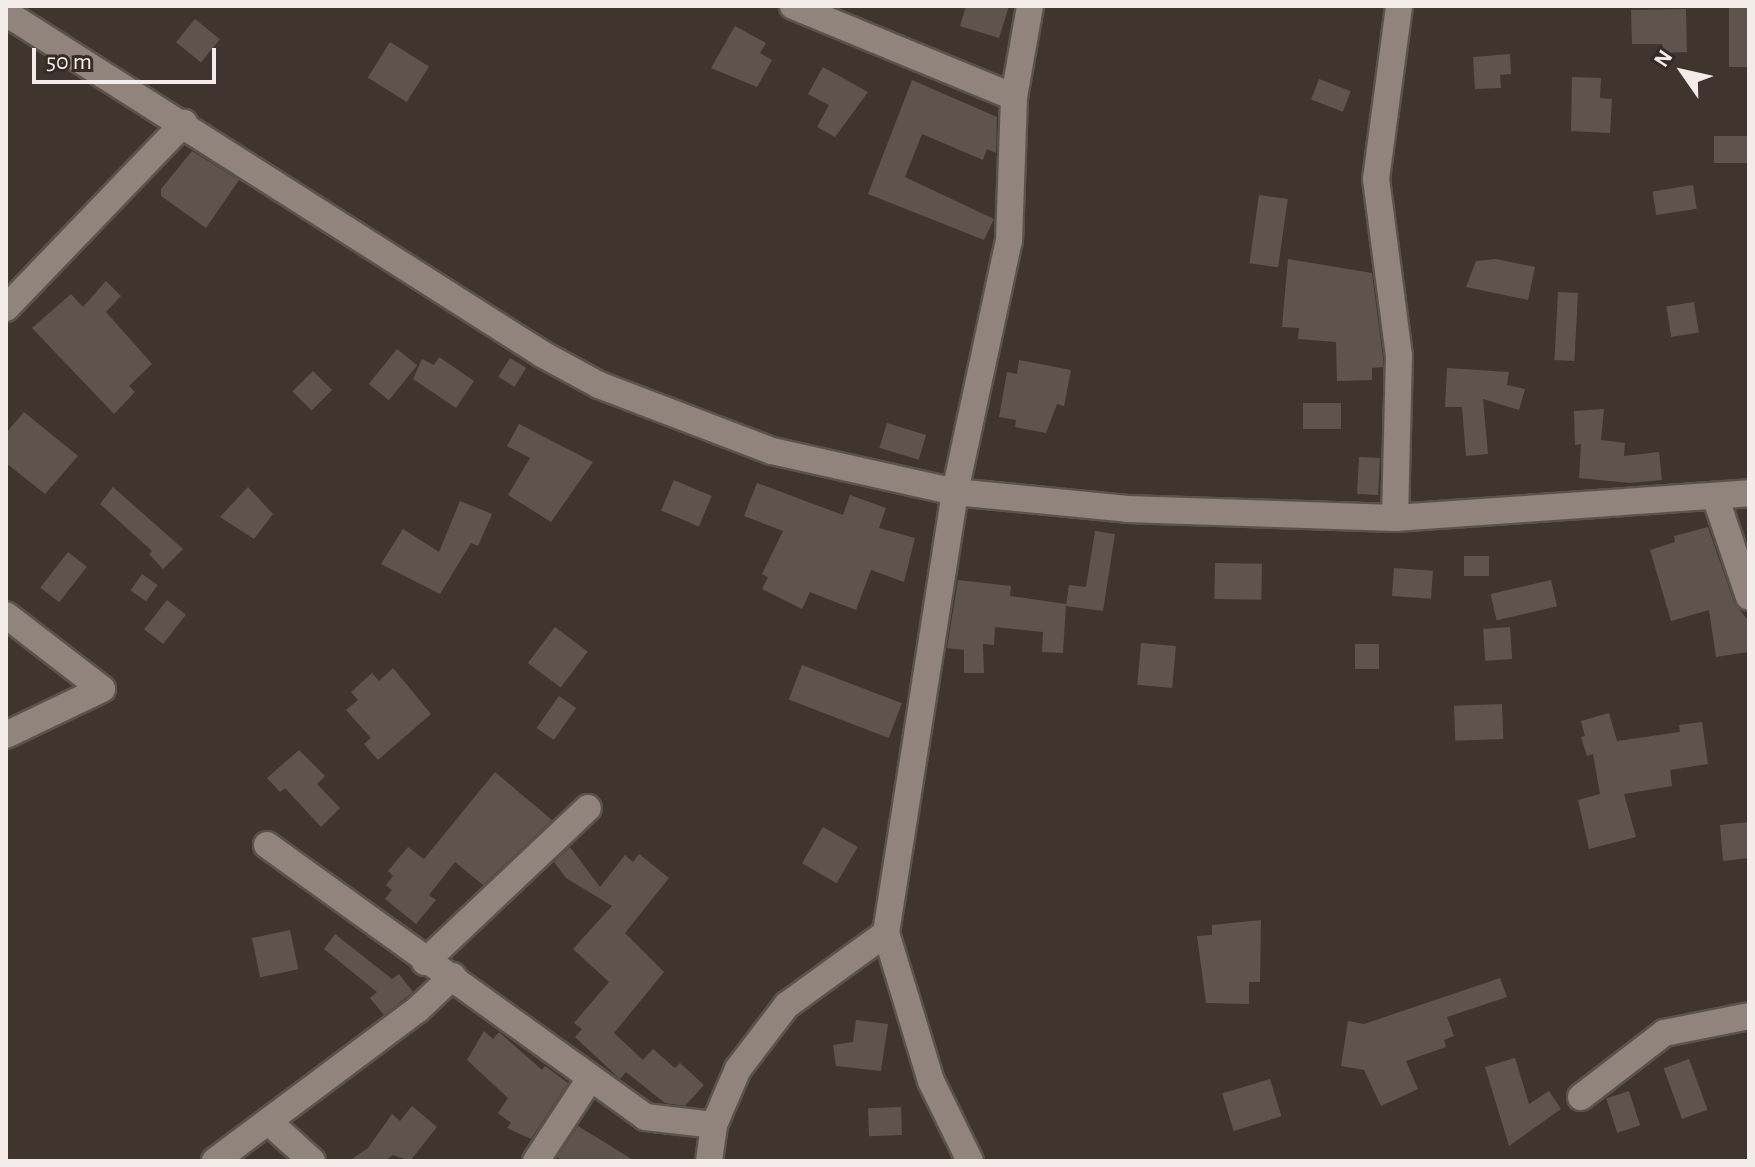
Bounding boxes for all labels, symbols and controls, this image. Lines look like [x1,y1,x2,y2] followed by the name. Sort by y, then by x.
[36,32,220,82] scale bar
[1643,32,1723,112] north arrow
[1650,46,1676,71] text: N
[46,50,92,74] text: 50 m

